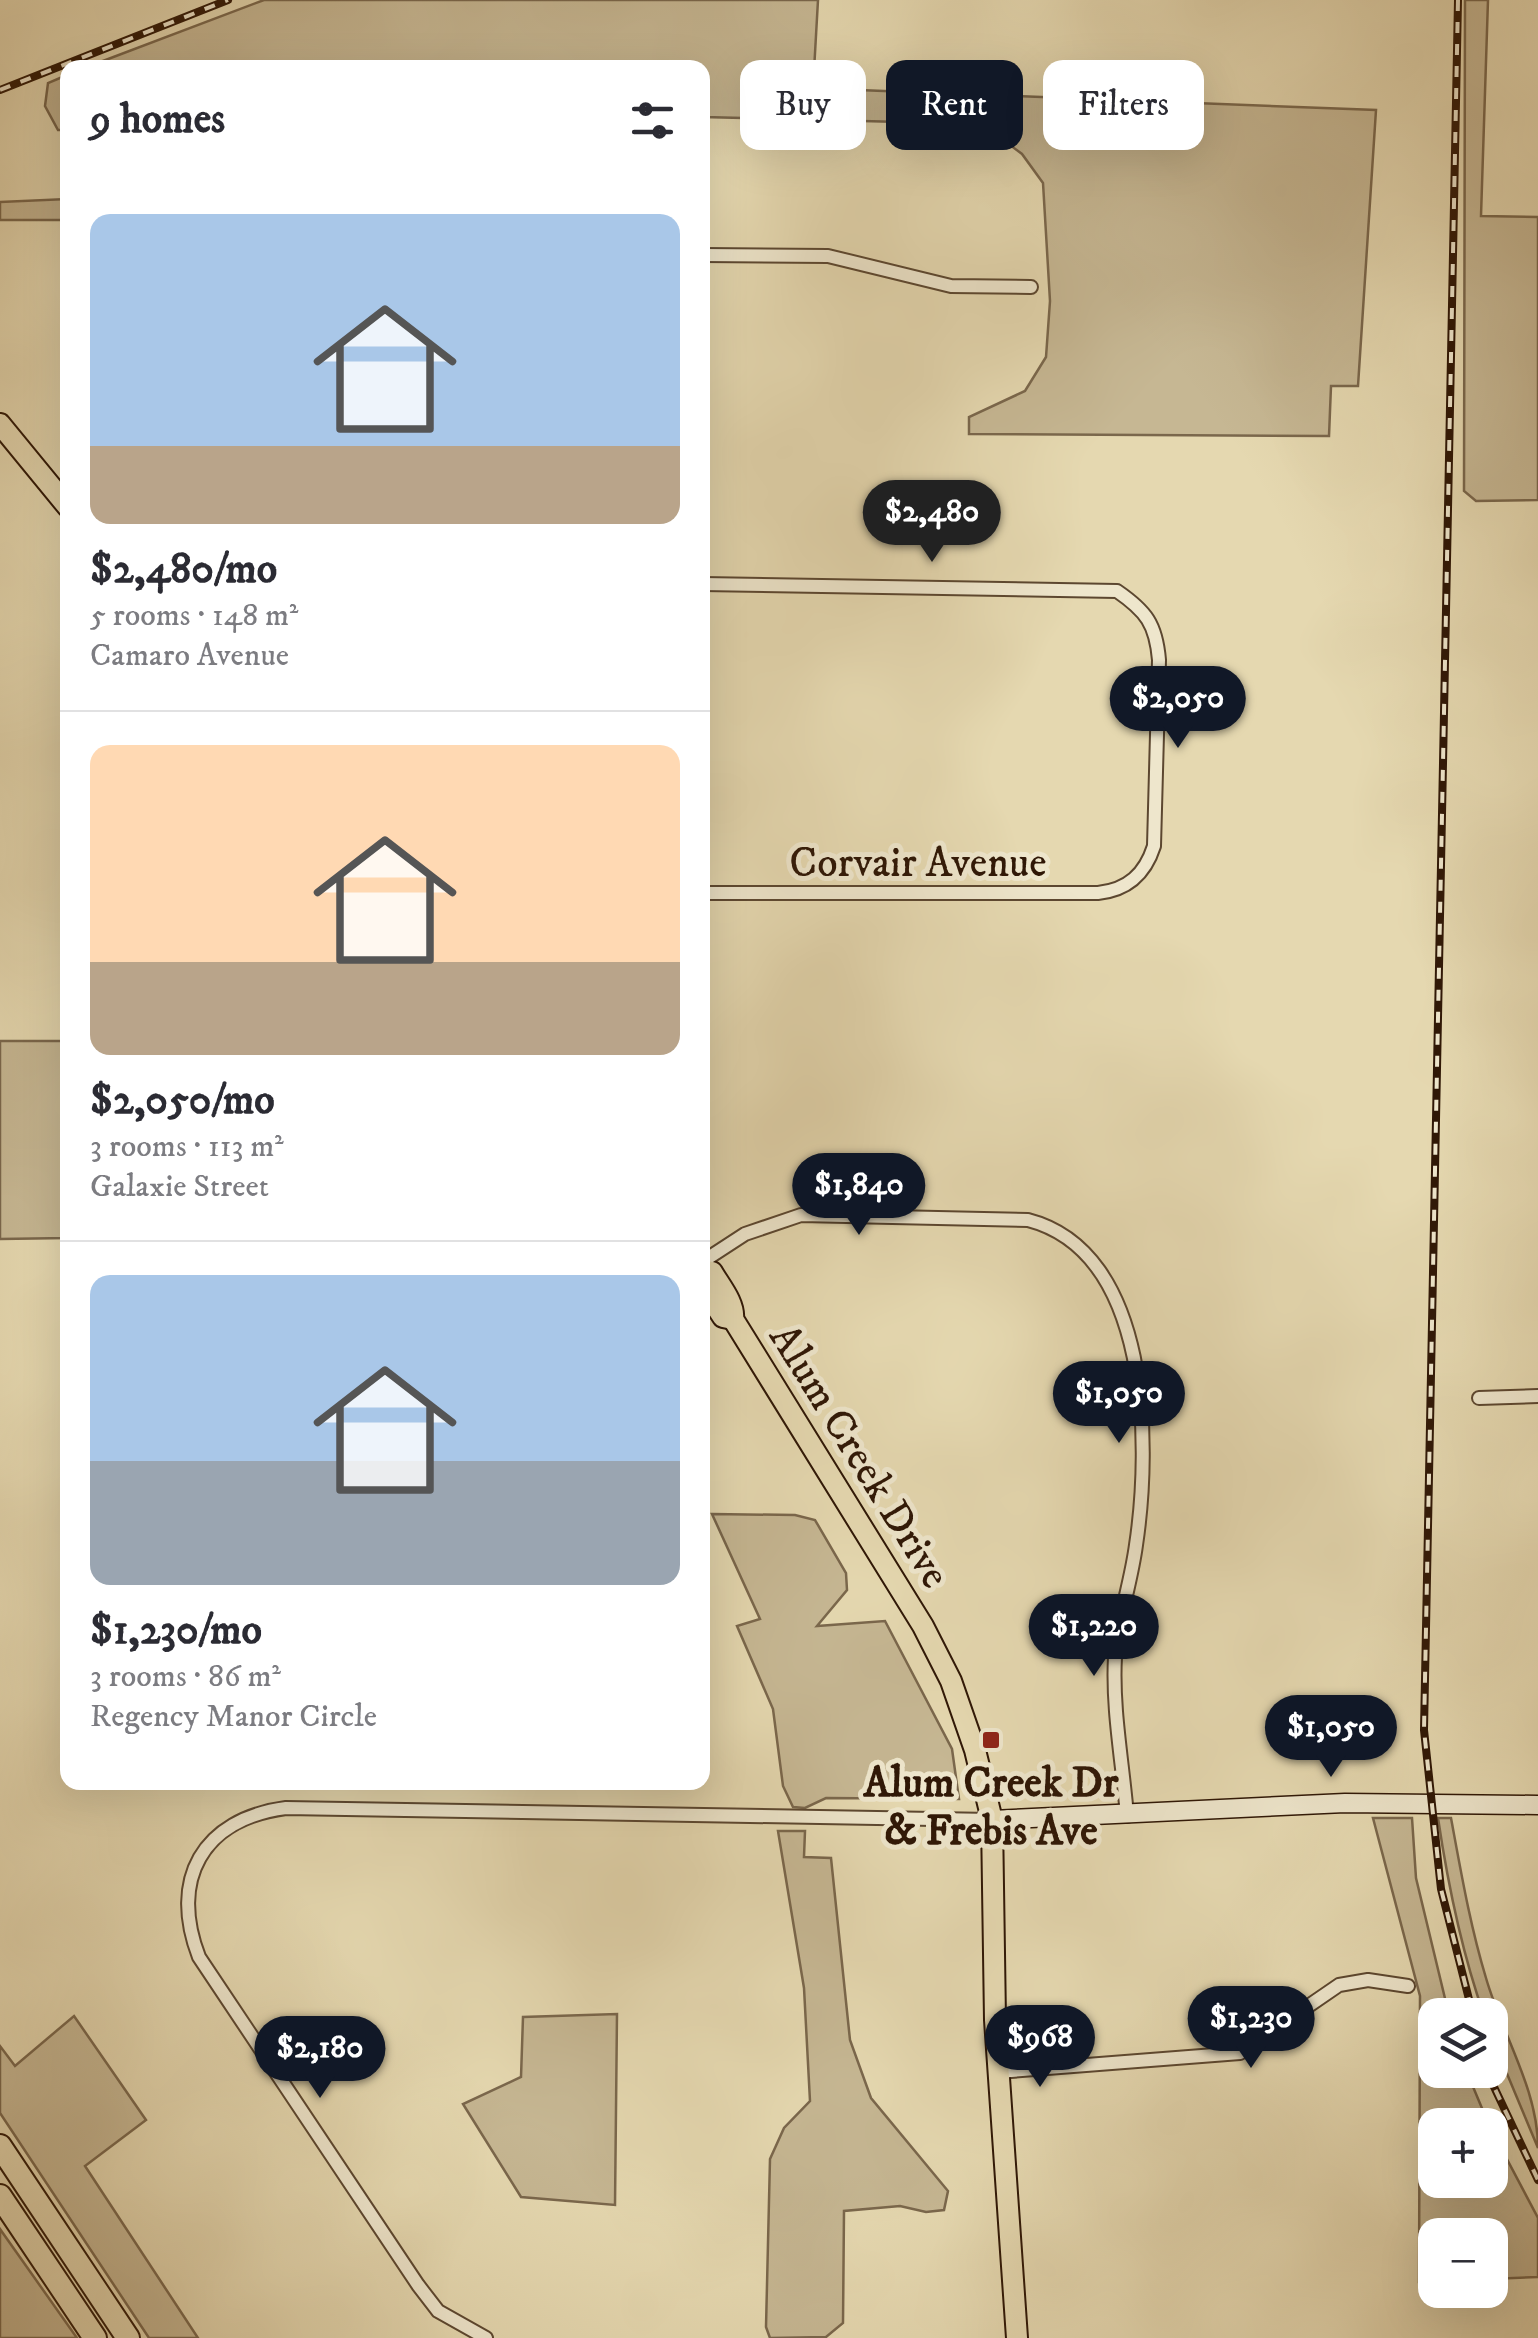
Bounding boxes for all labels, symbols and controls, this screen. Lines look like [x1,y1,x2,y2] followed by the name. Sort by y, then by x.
[740,60,866,150] chip: Buy
[886,60,1023,150] chip: Rent
[1043,60,1204,150] chip: Filters
[625,93,680,148] icon: filters
[90,94,225,146] text: 9 homes
[295,279,475,459] icon: home
[851,480,1013,565] pin: $2,480
[885,492,979,532] text: $2,480
[90,544,277,596] text: $2,480/mo
[90,596,298,636] text: 5 rooms · 148 m²
[90,636,289,676] text: Camaro Avenue
[1097,666,1259,751] pin: $2,050
[1132,678,1224,718] text: $2,050
[295,810,475,990] icon: home
[789,838,1047,890] street label: Corvair Avenue
[90,1075,275,1127] text: $2,050/mo
[90,1127,284,1167] text: 3 rooms · 113 m²
[778,1153,940,1238] pin: $1,840
[814,1165,904,1205] text: $1,840
[90,1167,269,1207] text: Galaxie Street
[757,1315,960,1598] street label: Alum Creek Drive
[295,1340,475,1520] icon: home
[1038,1361,1200,1446] pin: $1,050
[1075,1373,1163,1413] text: $1,050
[1013,1594,1175,1679] pin: $1,220
[90,1605,262,1657] text: $1,230/mo
[1051,1606,1137,1646] text: $1,220
[90,1657,281,1697] text: 3 rooms · 86 m²
[1250,1695,1412,1780] pin: $1,050
[90,1697,377,1737] text: Regency Manor Circle
[1287,1707,1375,1747] text: $1,050
[980,1729,1002,1751] marker: Alum Creek Dr & Frebis Ave
[863,1758,1119,1858] place label: Alum Creek Dr & Frebis Ave
[1170,1986,1332,2071] pin: $1,230
[1210,1998,1292,2038] text: $1,230
[1418,1998,1508,2308] map controls
[1418,1998,1508,2088] button: layers
[981,2005,1099,2090] pin: $968
[239,2016,401,2101] pin: $2,180
[1007,2017,1073,2057] text: $968
[276,2028,364,2068] text: $2,180
[1418,2108,1508,2198] button: +
[1418,2218,1508,2308] button: −

